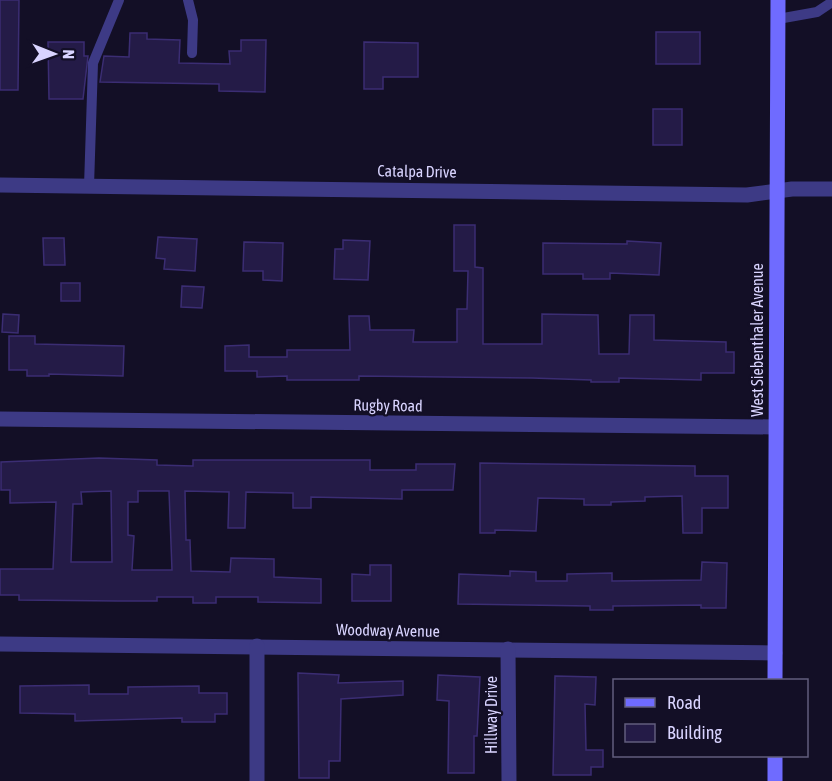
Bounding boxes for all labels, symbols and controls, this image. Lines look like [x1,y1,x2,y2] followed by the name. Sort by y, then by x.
[24,24,84,84] north arrow
[60,49,78,59] text: N
[377,161,457,182] street label: Catalpa Drive
[748,263,766,417] street label: West Siebenthaler Avenue
[353,395,423,416] street label: Rugby Road
[336,620,440,641] street label: Woodway Avenue
[482,676,501,754] street label: Hillway Drive
[613,679,808,757] legend
[667,692,701,713] text: Road
[667,722,722,743] text: Building

